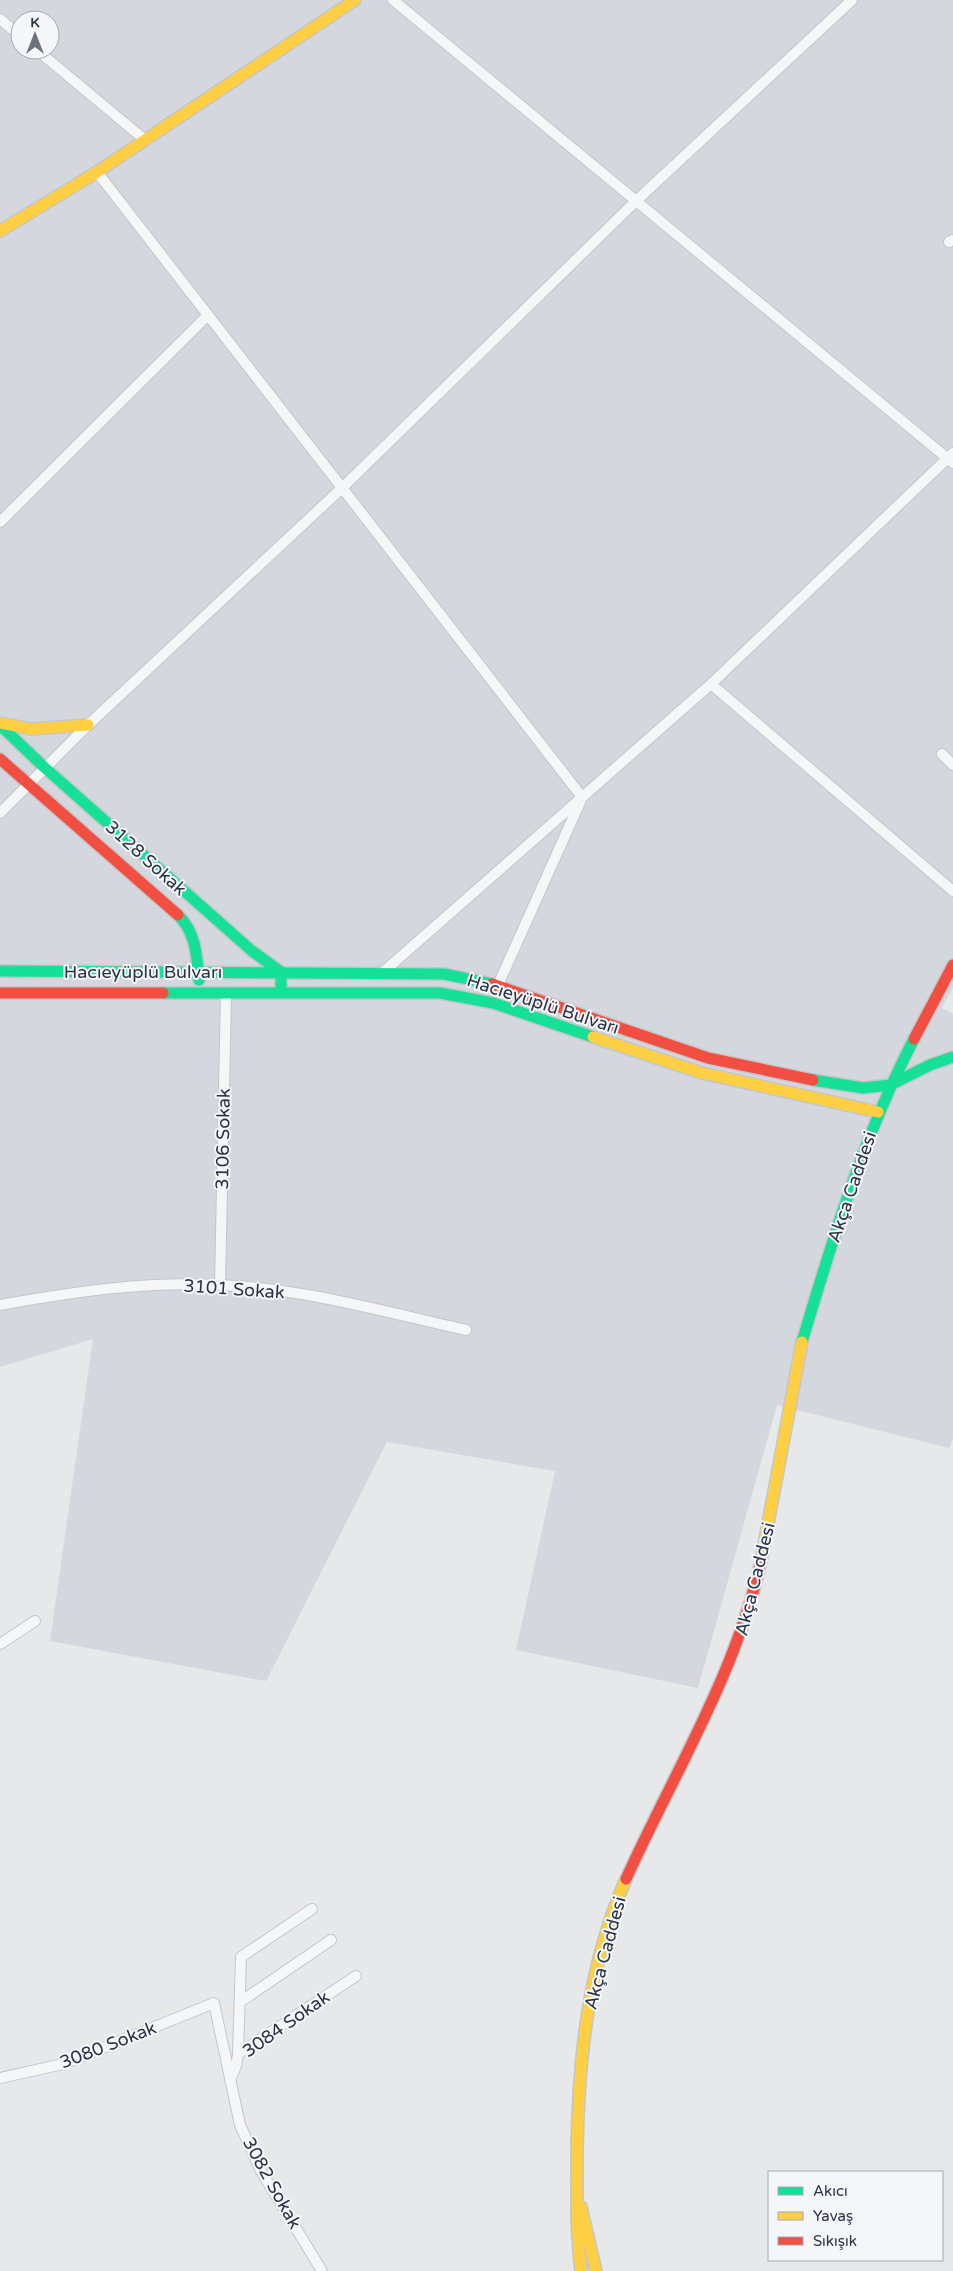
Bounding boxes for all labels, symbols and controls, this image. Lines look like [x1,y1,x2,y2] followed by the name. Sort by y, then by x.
[10,10,60,60] north arrow
[30,14,40,31] text: K
[101,816,191,900] street label: 3128 Sokak
[64,961,222,983] street label: Hacıeyüplü Bulvarı
[464,969,622,1039] street label: Hacıeyüplü Bulvarı
[211,1088,235,1190] street label: 3106 Sokak
[823,1129,881,1245] street label: Akça Caddesi
[183,1274,286,1304] street label: 3101 Sokak
[730,1520,780,1638] street label: Akça Caddesi
[579,1894,631,2012] street label: Akça Caddesi
[238,1986,334,2062] street label: 3084 Sokak
[57,2016,159,2073] street label: 3080 Sokak
[238,2133,306,2233] street label: 3082 Sokak
[768,2171,943,2261] legend
[813,2182,848,2200] text: Akıcı
[813,2207,853,2225] text: Yavaş
[813,2232,857,2250] text: Sıkışık

